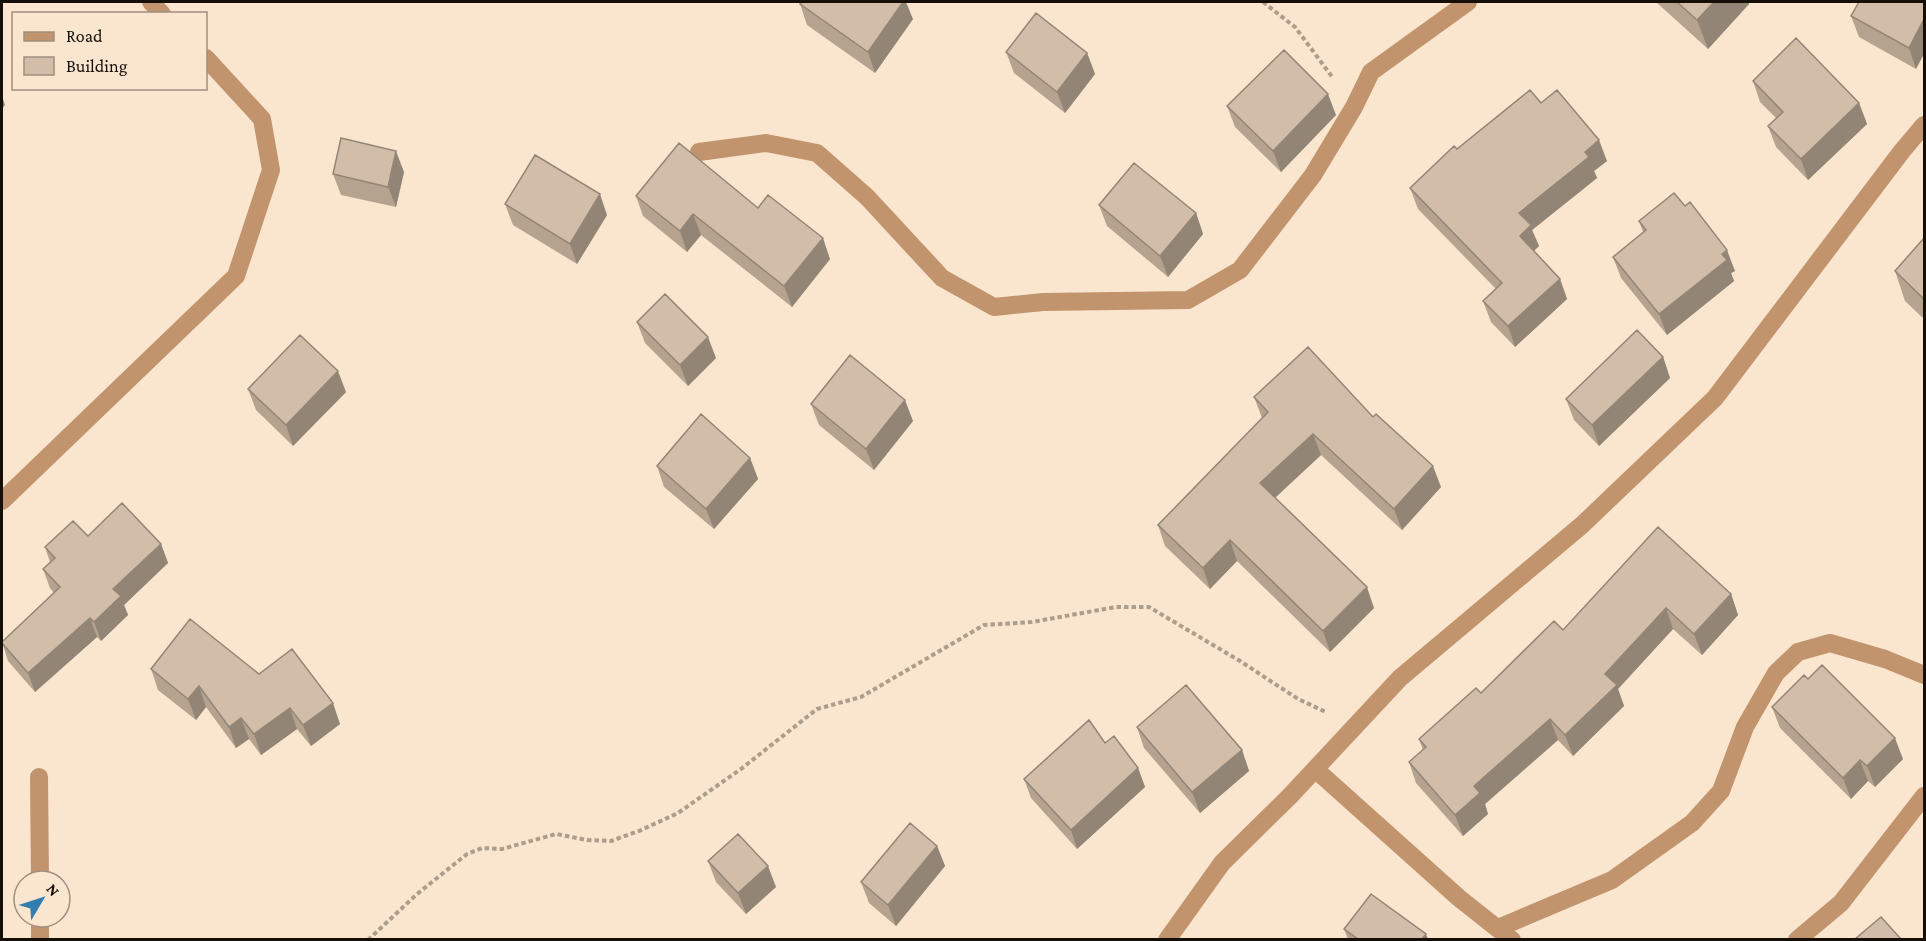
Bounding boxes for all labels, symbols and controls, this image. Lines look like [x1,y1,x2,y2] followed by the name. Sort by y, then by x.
[12,12,207,90] legend
[66,26,103,46] text: Road
[66,56,128,76] text: Building
[12,869,72,929] north arrow
[43,880,63,900] text: N

